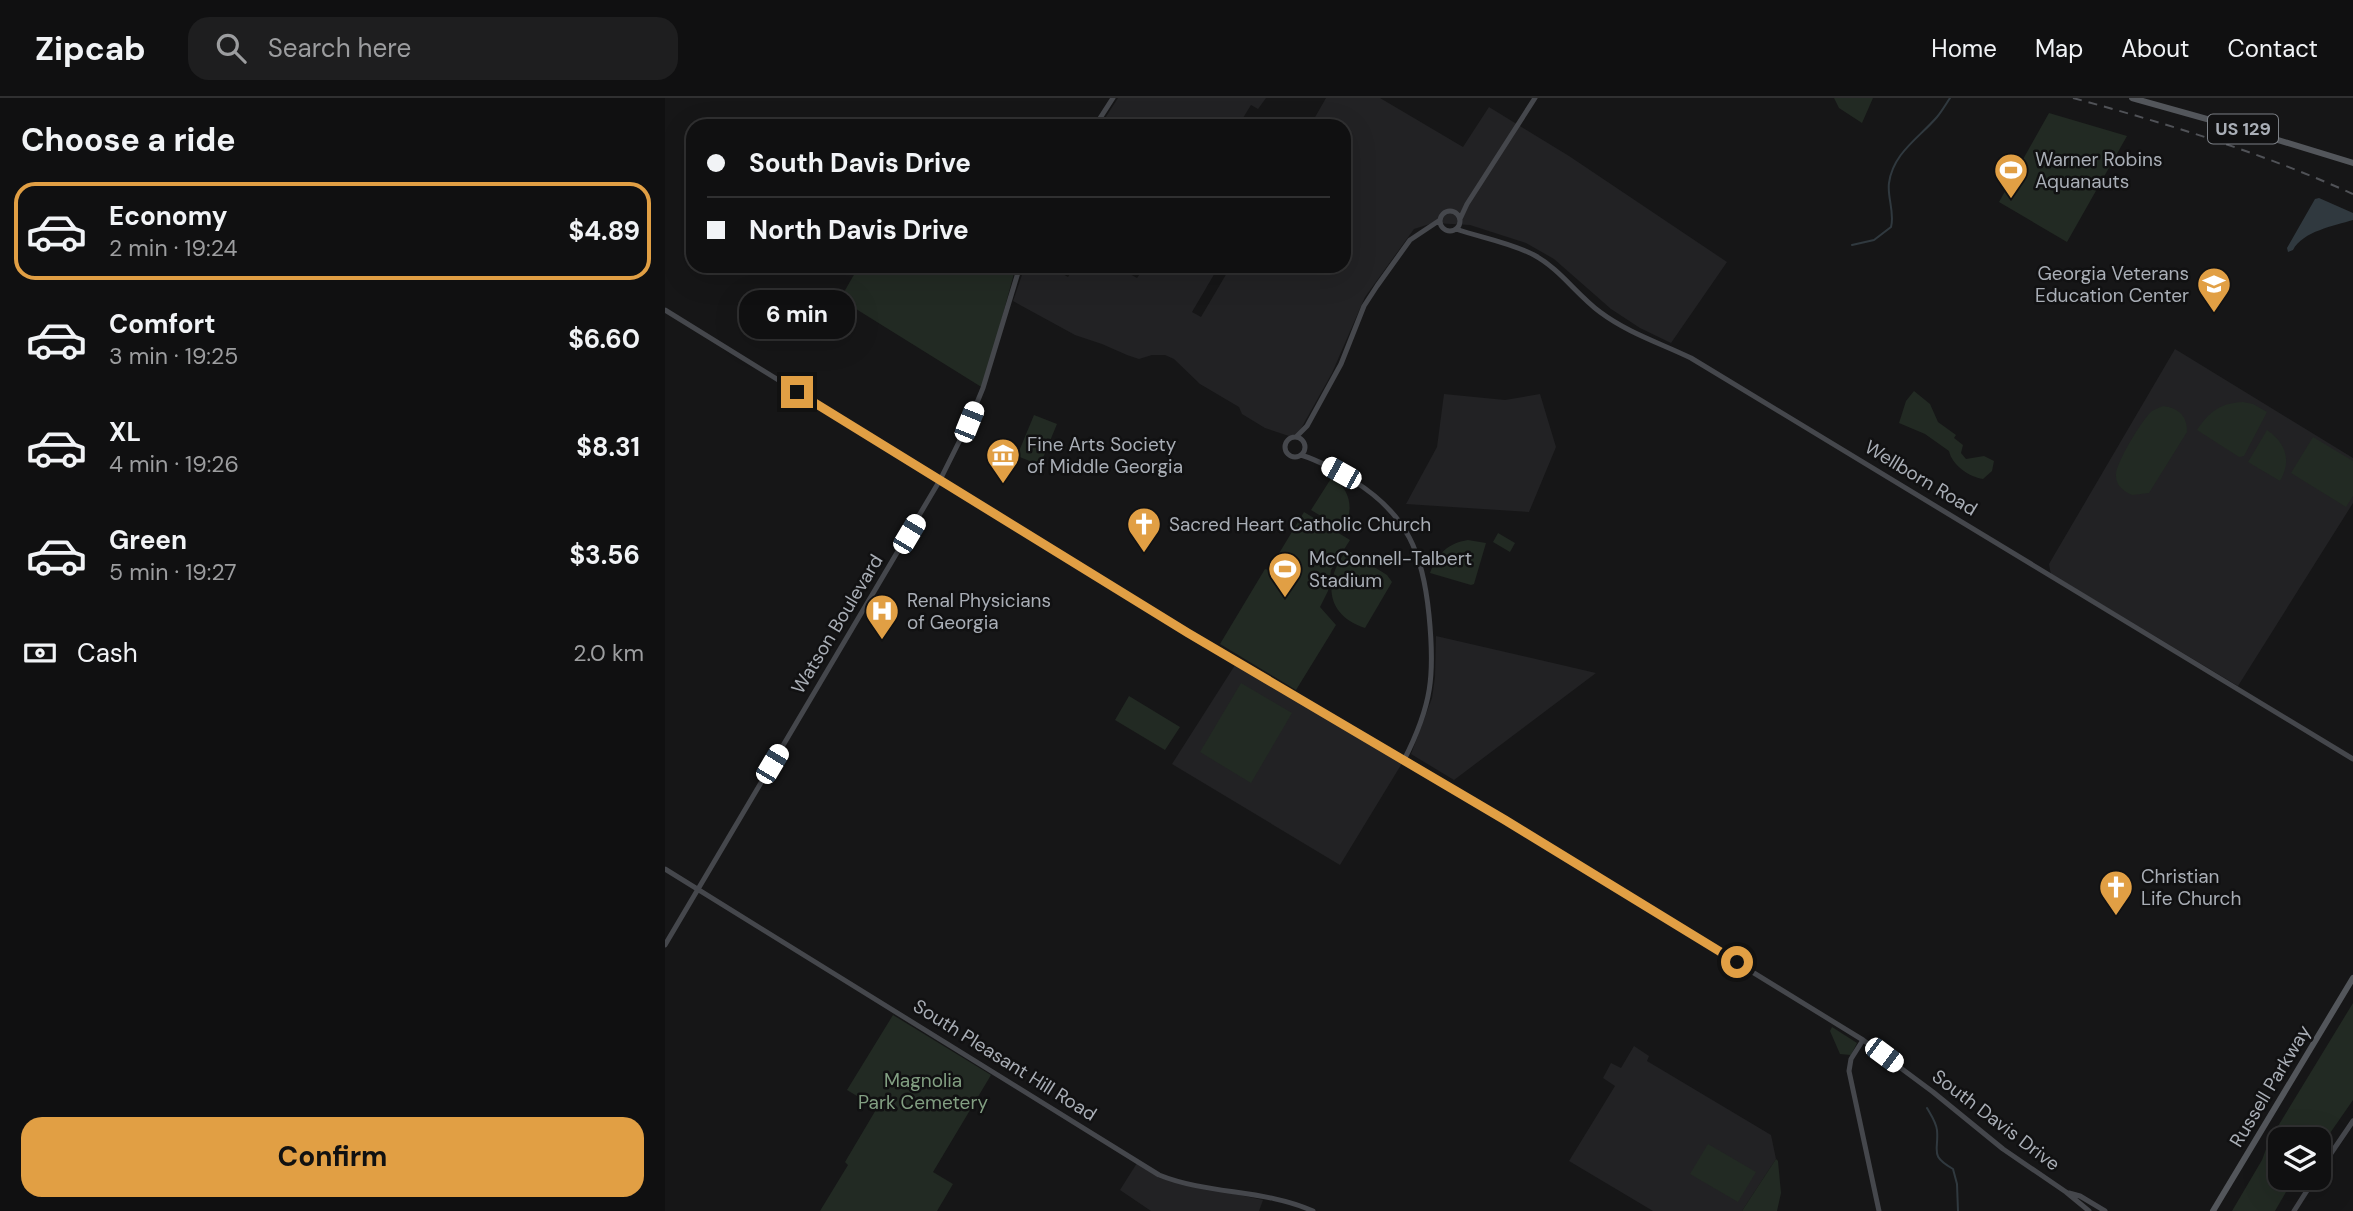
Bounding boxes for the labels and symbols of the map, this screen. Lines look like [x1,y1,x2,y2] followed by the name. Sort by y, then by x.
[2208,114,2278,144] road number: US 129
[2035,147,2163,194] place label: Warner Robins Aquanauts
[1992,151,2030,200] sports icon: Warner Robins Aquanauts
[2035,261,2189,308] place label: Georgia Veterans Education Center
[2195,265,2233,314] school or university icon: Georgia Veterans Education Center
[739,290,855,340] callout: 6 min
[781,376,813,408] route end
[952,399,987,445] car
[1027,432,1183,479] place label: Fine Arts Society of Middle Georgia
[1860,435,1982,521] street label: Wellborn Road
[984,436,1022,485] museum icon: Fine Arts Society of Middle Georgia
[1318,454,1365,492] car
[1125,505,1163,554] church icon: Sacred Heart Catholic Church
[890,511,929,557] car
[1169,512,1431,537] place label: Sacred Heart Catholic Church
[1309,546,1472,593] place label: McConnell-Talbert Stadium
[785,550,889,698] street label: Watson Boulevard
[1266,550,1304,599] sports icon: McConnell-Talbert Stadium
[907,588,1051,635] place label: Renal Physicians of Georgia
[863,592,901,641] hospital icon: Renal Physicians of Georgia
[753,741,792,787] car
[2141,864,2241,911] place label: Christian Life Church
[2097,868,2135,917] church icon: Christian Life Church
[1721,946,1753,978] route start
[909,993,1101,1127] street label: South Pleasant Hill Road
[2224,1020,2316,1152] street label: Russell Parkway
[1861,1034,1908,1076] car
[1927,1064,2065,1176] street label: South Davis Drive
[858,1068,988,1115] park label: Magnolia Park Cemetery

